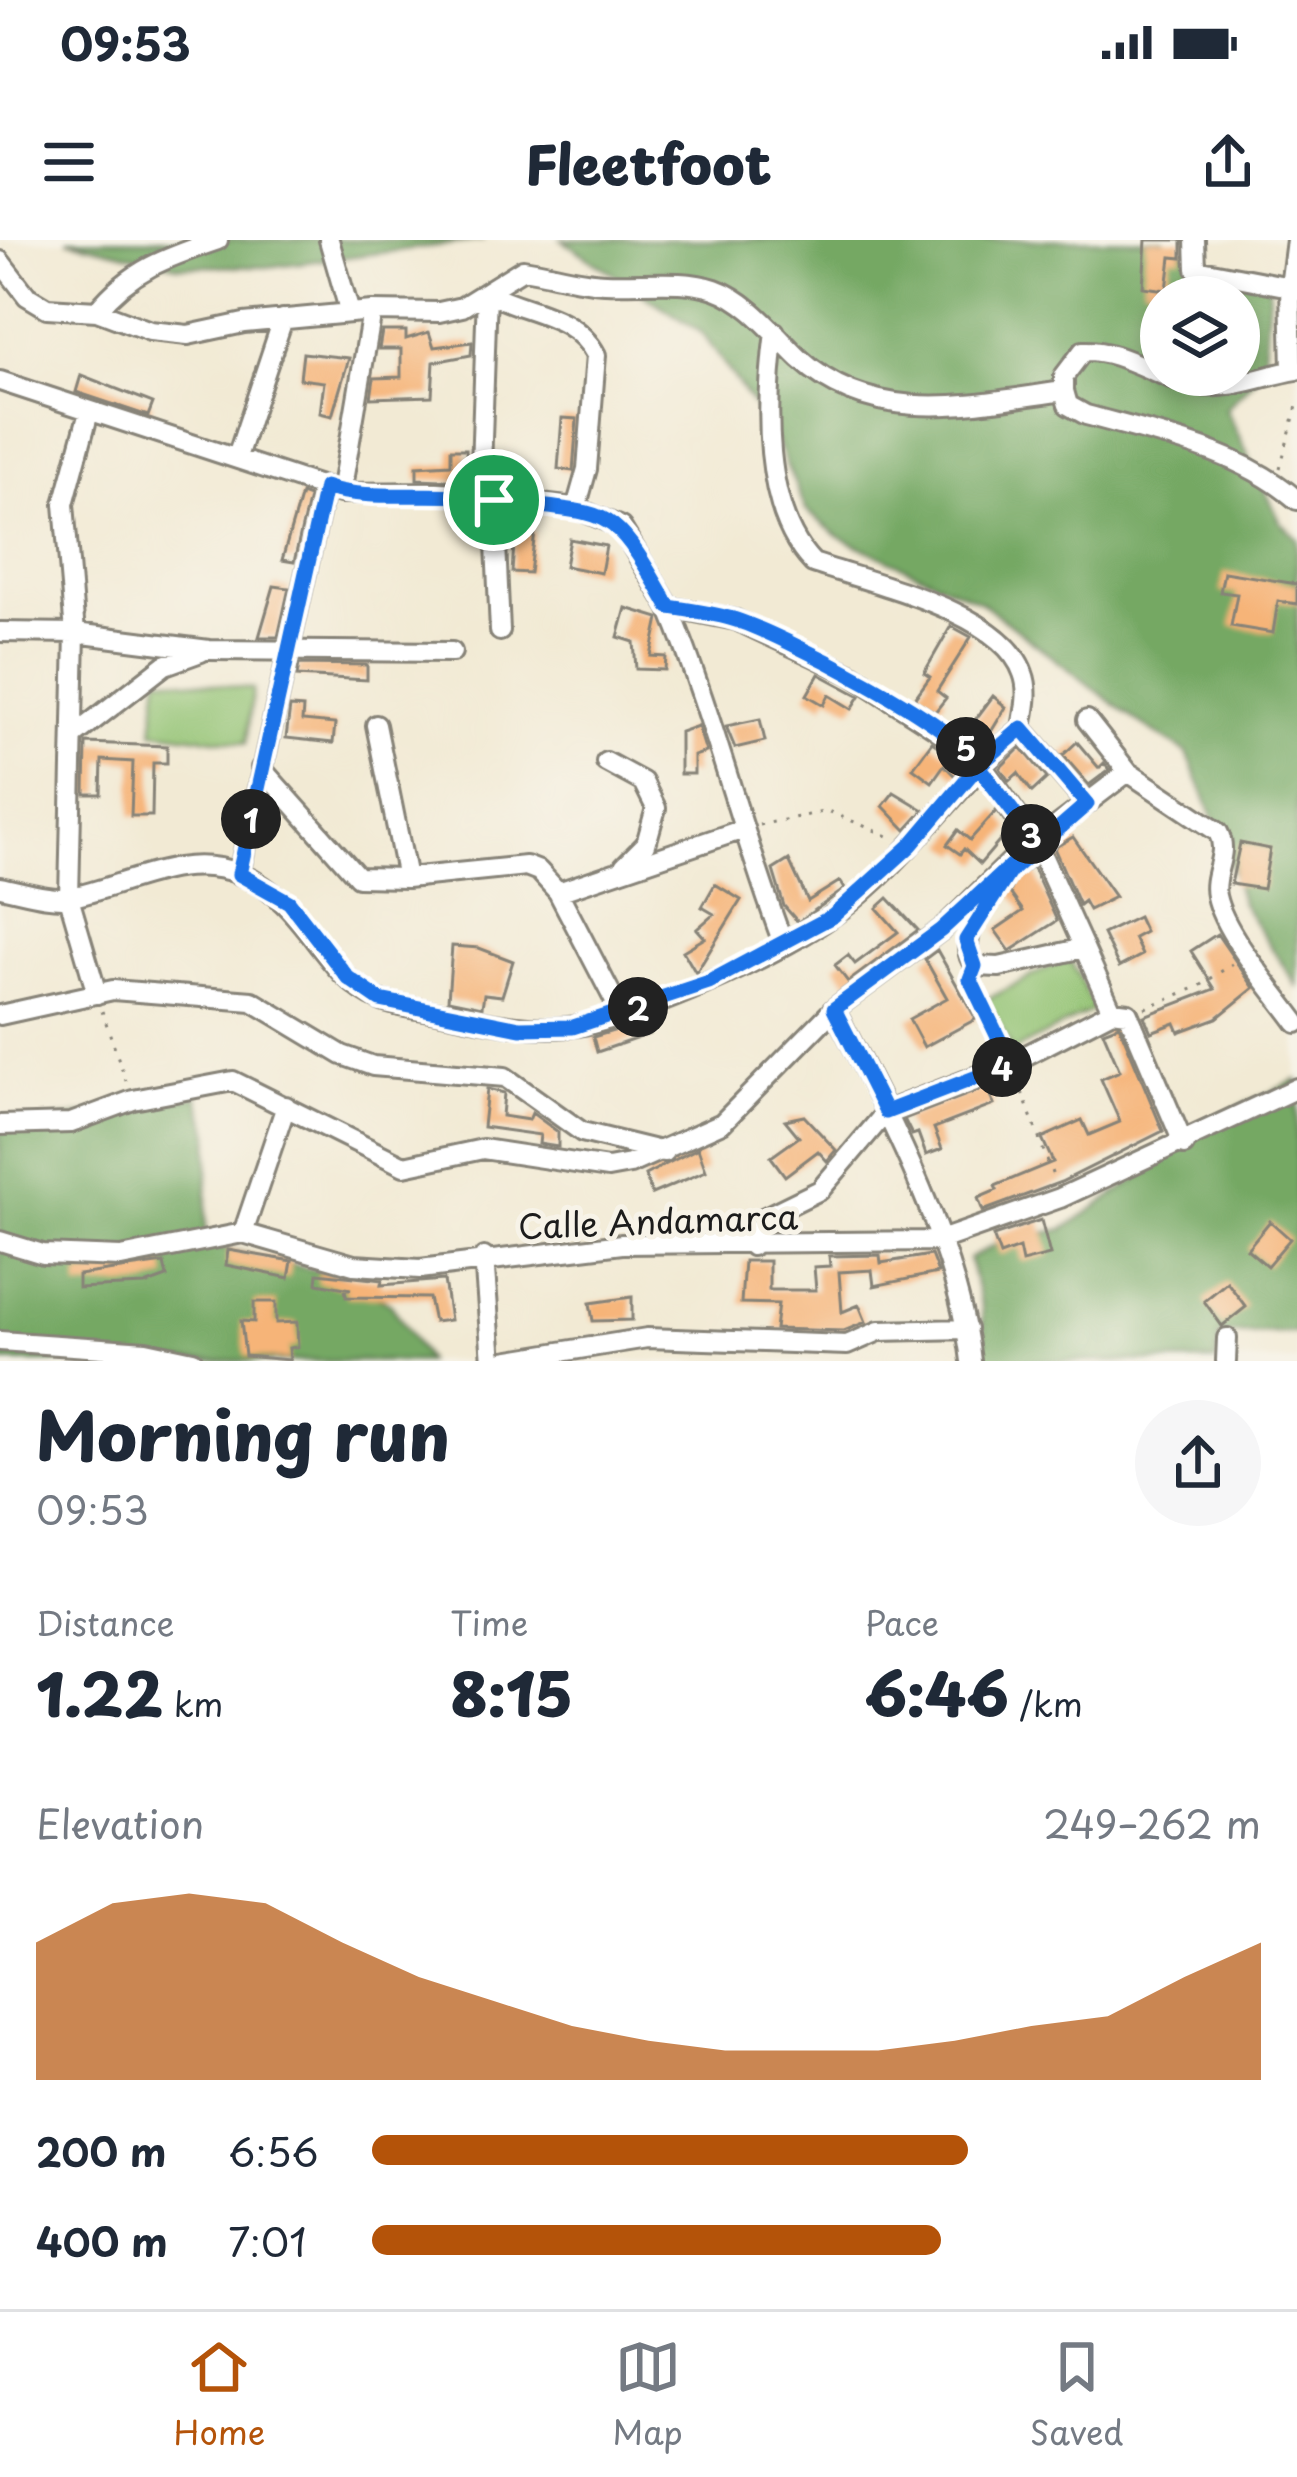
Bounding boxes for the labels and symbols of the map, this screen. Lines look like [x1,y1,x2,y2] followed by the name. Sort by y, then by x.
[443,449,545,551] pin
[936,717,996,777] pin: 5
[221,789,281,849] pin: 1
[1001,804,1061,864] pin: 3
[608,977,668,1037] pin: 2
[972,1037,1032,1097] pin: 4
[517,1190,799,1250] street label: Calle Andamarca

